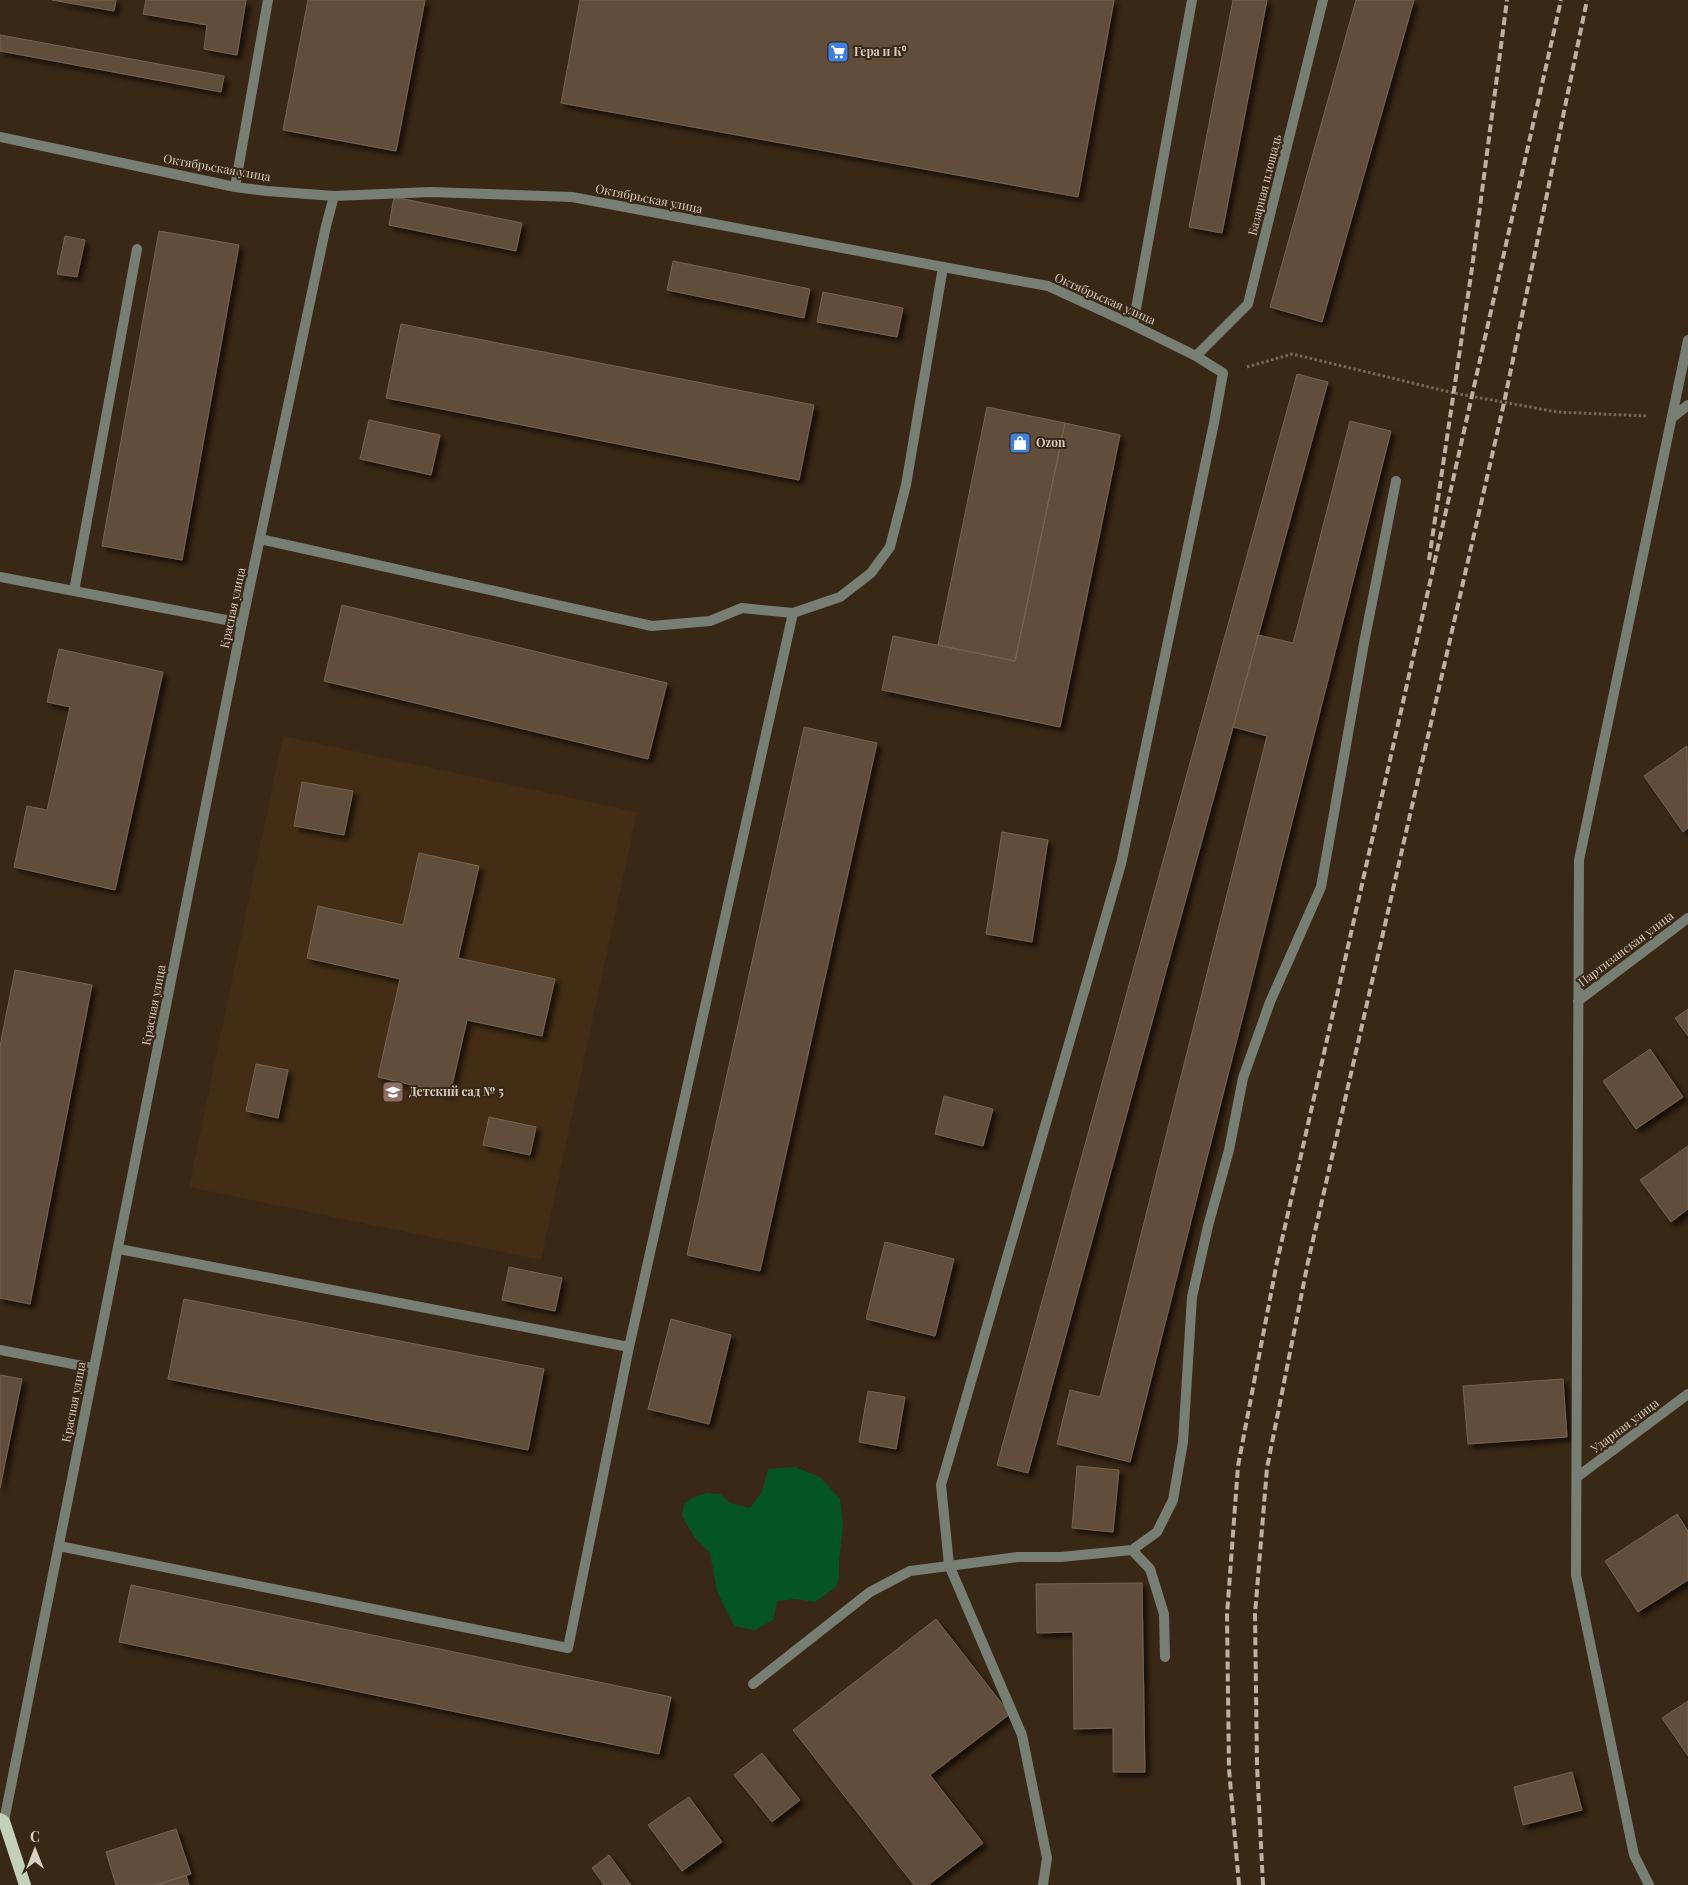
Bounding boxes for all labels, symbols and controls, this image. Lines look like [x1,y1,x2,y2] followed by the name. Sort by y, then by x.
[826,40,850,64] supermarket icon: Гера и К⁰
[854,43,907,59] place label: Гера и К⁰
[1244,132,1284,237] street label: Базарная площадь
[162,150,272,184] street label: Октябрьская улица
[594,180,704,216] street label: Октябрьская улица
[1052,269,1158,328] street label: Октябрьская улица
[1008,431,1032,455] shop icon: Ozon
[1036,434,1066,450] place label: Ozon
[216,566,248,650] street label: Красная улица
[1574,907,1676,989] street label: Партизанская улица
[137,963,169,1047] street label: Красная улица
[381,1080,405,1104] school or university icon: Детский сад № 5
[409,1083,504,1099] place label: Детский сад № 5
[57,1360,89,1444] street label: Красная улица
[1586,1394,1662,1457] street label: Ударная улица
[10,1825,60,1875] north arrow
[30,1827,40,1846] text: С

